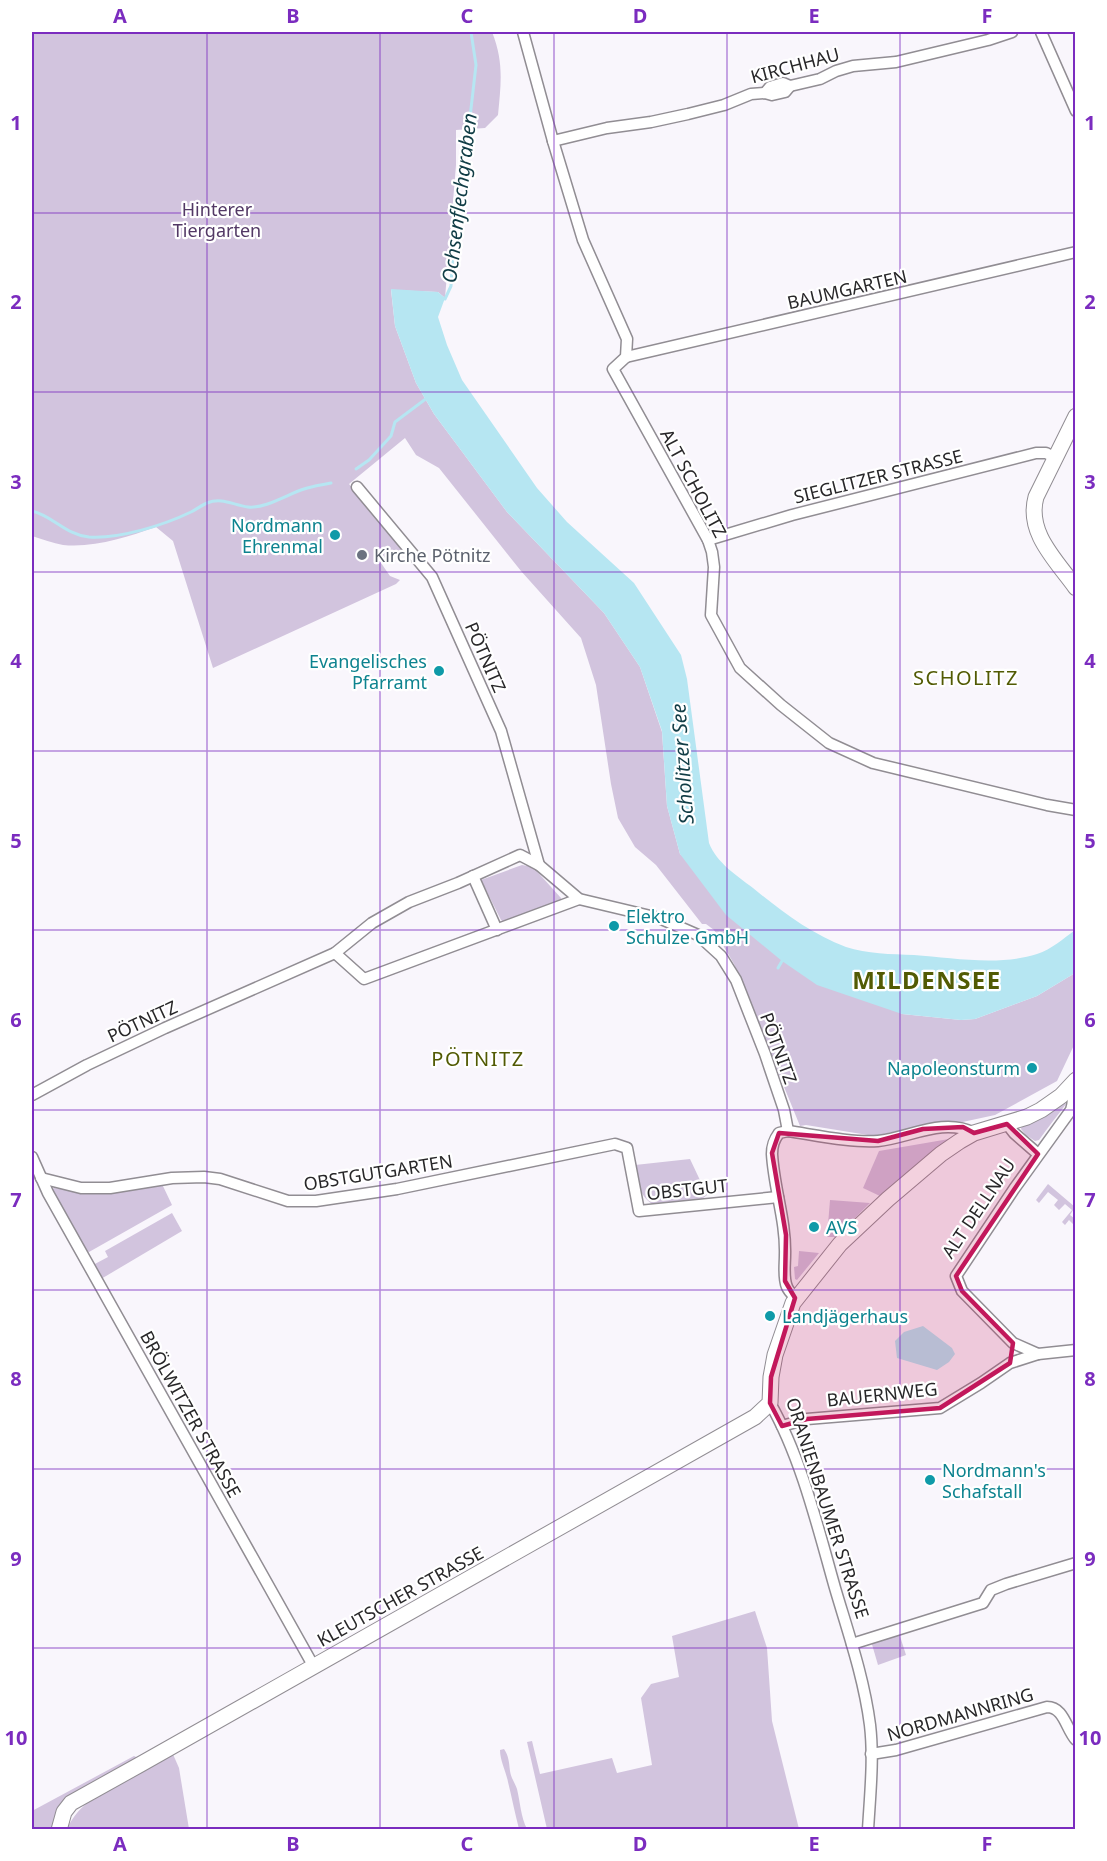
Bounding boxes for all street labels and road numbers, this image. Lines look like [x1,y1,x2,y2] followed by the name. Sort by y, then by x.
[748,42,842,88] street label: KIRCHHAU
[785,264,909,314] street label: BAUMGARTEN
[655,424,733,542] street label: ALT SCHOLITZ
[791,443,965,509] street label: SIEGLITZER STRASSE
[460,618,512,696] street label: PÖTNITZ
[103,994,181,1048] street label: PÖTNITZ
[755,1009,803,1087] street label: PÖTNITZ
[302,1148,454,1196] street label: OBSTGUTGARTEN
[936,1153,1020,1263] street label: ALT DELLNAU
[645,1173,729,1205] street label: OBSTGUT
[135,1326,247,1502] street label: BRÖLWITZER STRASSE
[825,1376,939,1412] street label: BAUERNWEG
[781,1394,875,1622] street label: ORANIENBAUMER STRASSE
[313,1540,487,1652] street label: KLEUTSCHER STRASSE
[884,1682,1036,1746] street label: NORDMANNRING

